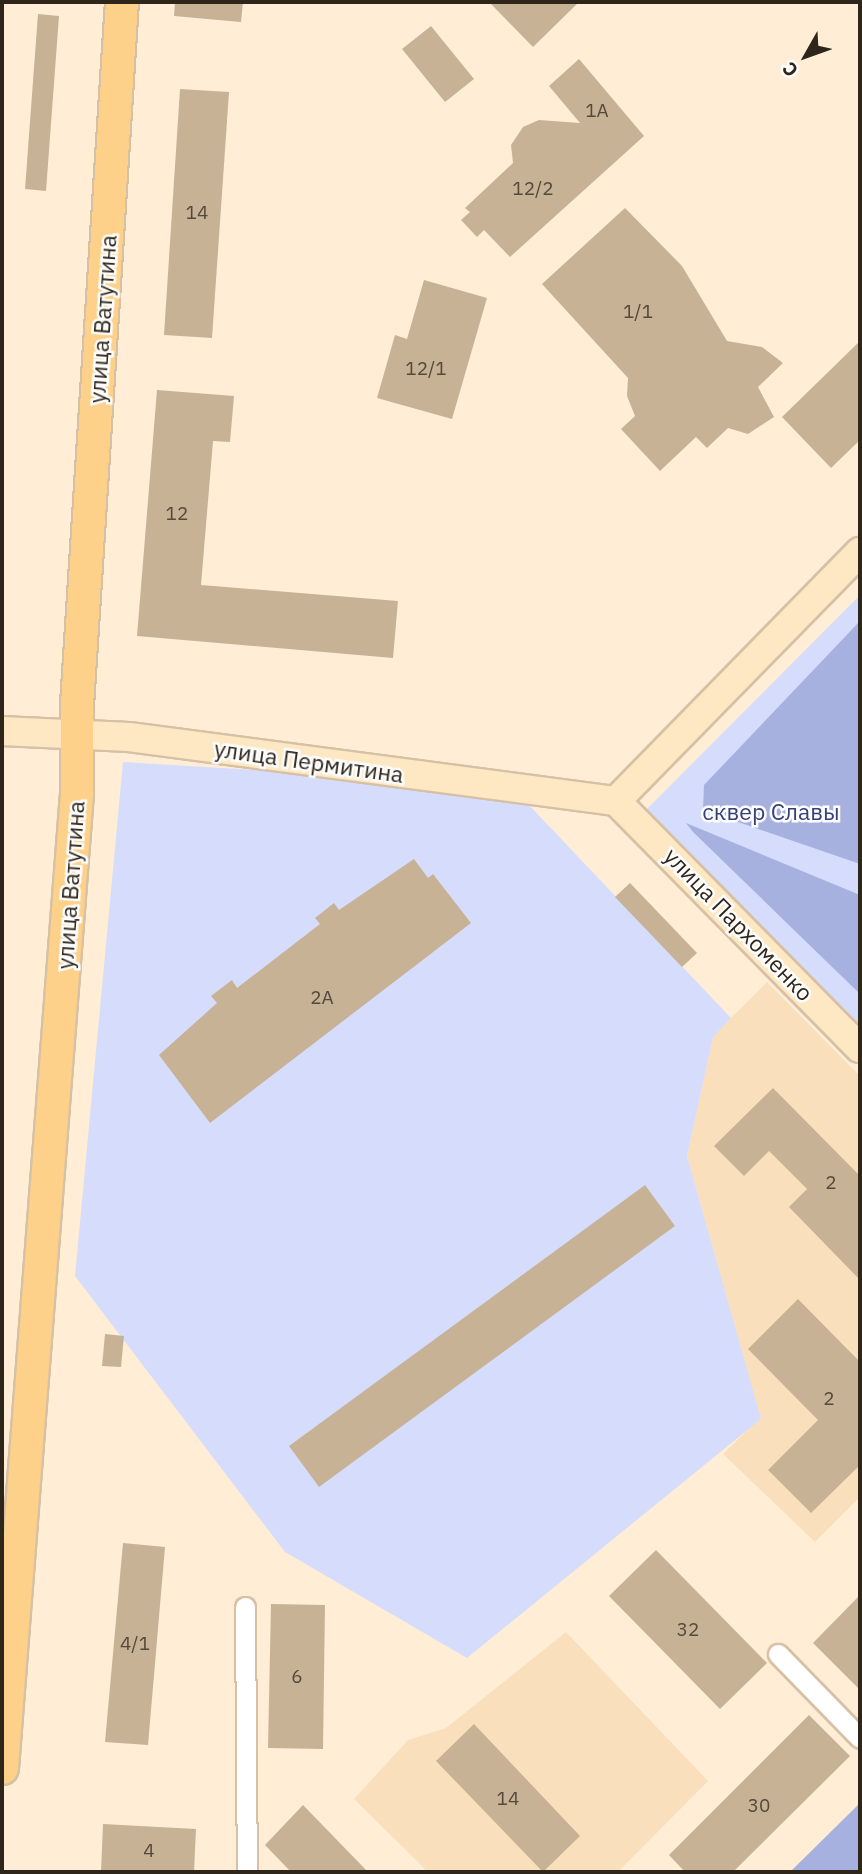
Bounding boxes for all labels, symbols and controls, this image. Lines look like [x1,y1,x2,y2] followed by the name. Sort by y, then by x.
[771,21,841,91] north arrow
[777,57,803,82] text: С
[585,100,609,122] house number: 1А
[512,178,554,200] house number: 12/2
[186,202,208,224] house number: 14
[82,234,122,404] street label: улица Ватутина
[623,301,653,323] house number: 1/1
[405,358,447,380] house number: 12/1
[166,503,188,525] house number: 12
[213,734,405,788] street label: улица Пермитина
[702,797,840,825] park label: сквер Славы
[50,800,90,970] street label: улица Ватутина
[659,842,819,1006] street label: улица Пархоменко
[310,987,334,1009] house number: 2А
[825,1172,837,1194] house number: 2
[823,1388,835,1410] house number: 2
[677,1619,699,1641] house number: 32
[120,1633,150,1655] house number: 4/1
[291,1666,303,1688] house number: 6
[497,1788,519,1810] house number: 14
[748,1795,770,1817] house number: 30
[143,1840,155,1862] house number: 4

